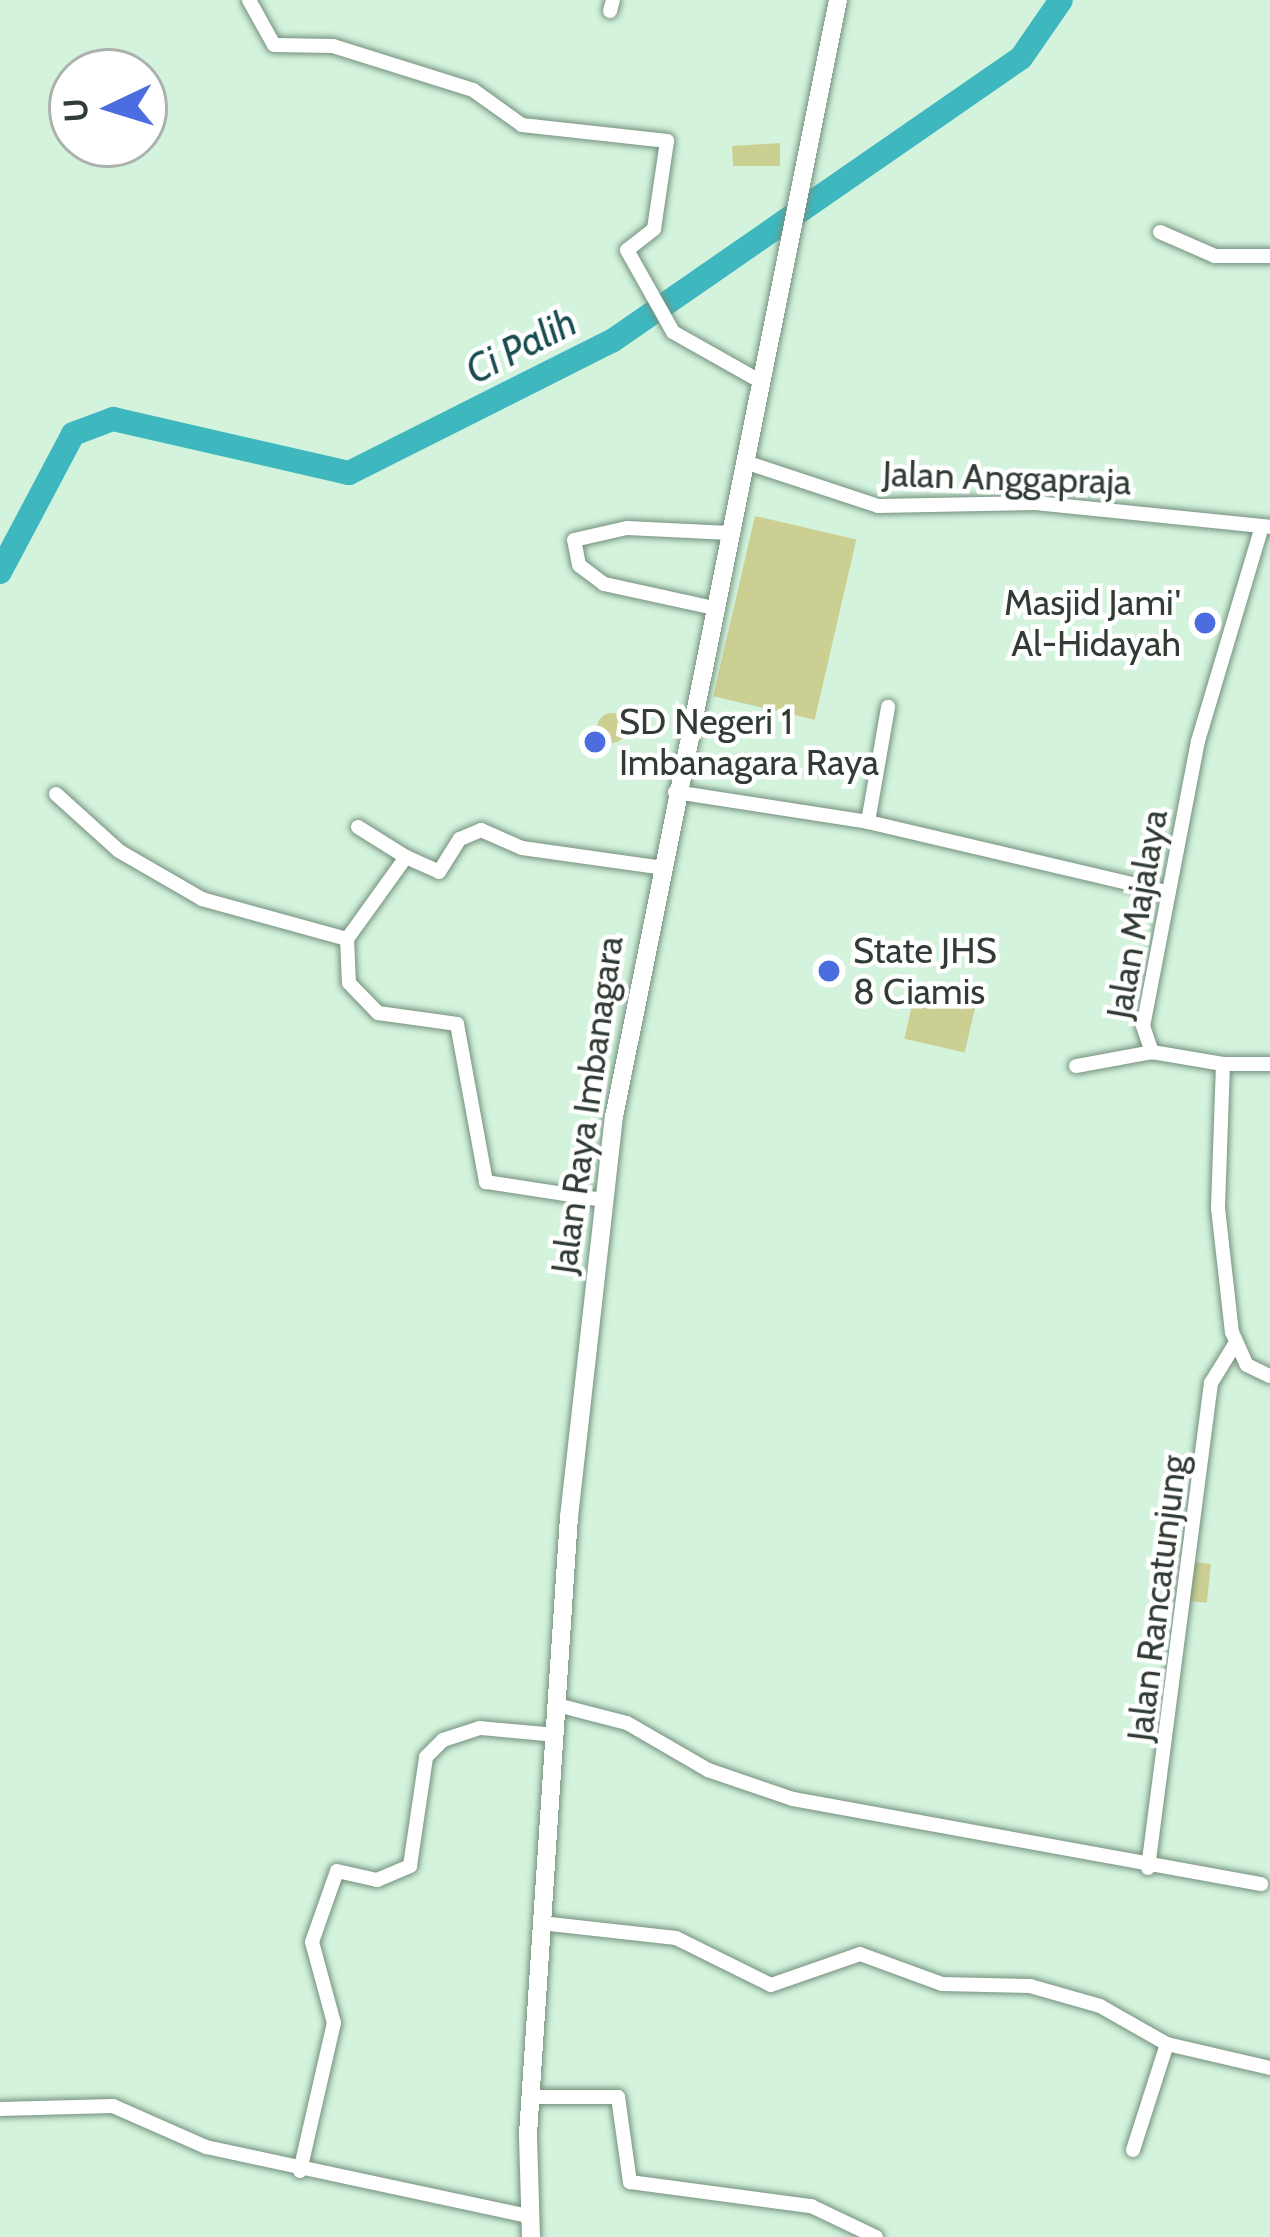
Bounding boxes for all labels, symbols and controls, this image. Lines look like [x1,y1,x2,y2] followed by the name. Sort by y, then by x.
[48,48,168,168] north arrow
[54,97,96,124] text: U
[458,298,584,394] water label: Ci Palih
[882,452,1132,504] street label: Jalan Anggapraja
[1004,580,1181,665] place label: Masjid Jami' Al-Hidayah
[1192,610,1218,636] marker: Masjid Jami' Al-Hidayah
[619,699,879,784] place label: SD Negeri 1 Imbanagara Raya
[582,729,608,755] marker: SD Negeri 1 Imbanagara Raya
[1097,806,1177,1022] street label: Jalan Majalaya
[853,928,997,1013] place label: State JHS 8 Ciamis
[542,934,632,1276] street label: Jalan Raya Imbanagara
[816,958,842,984] marker: State JHS 8 Ciamis
[1118,1452,1196,1744] street label: Jalan Rancatunjung

